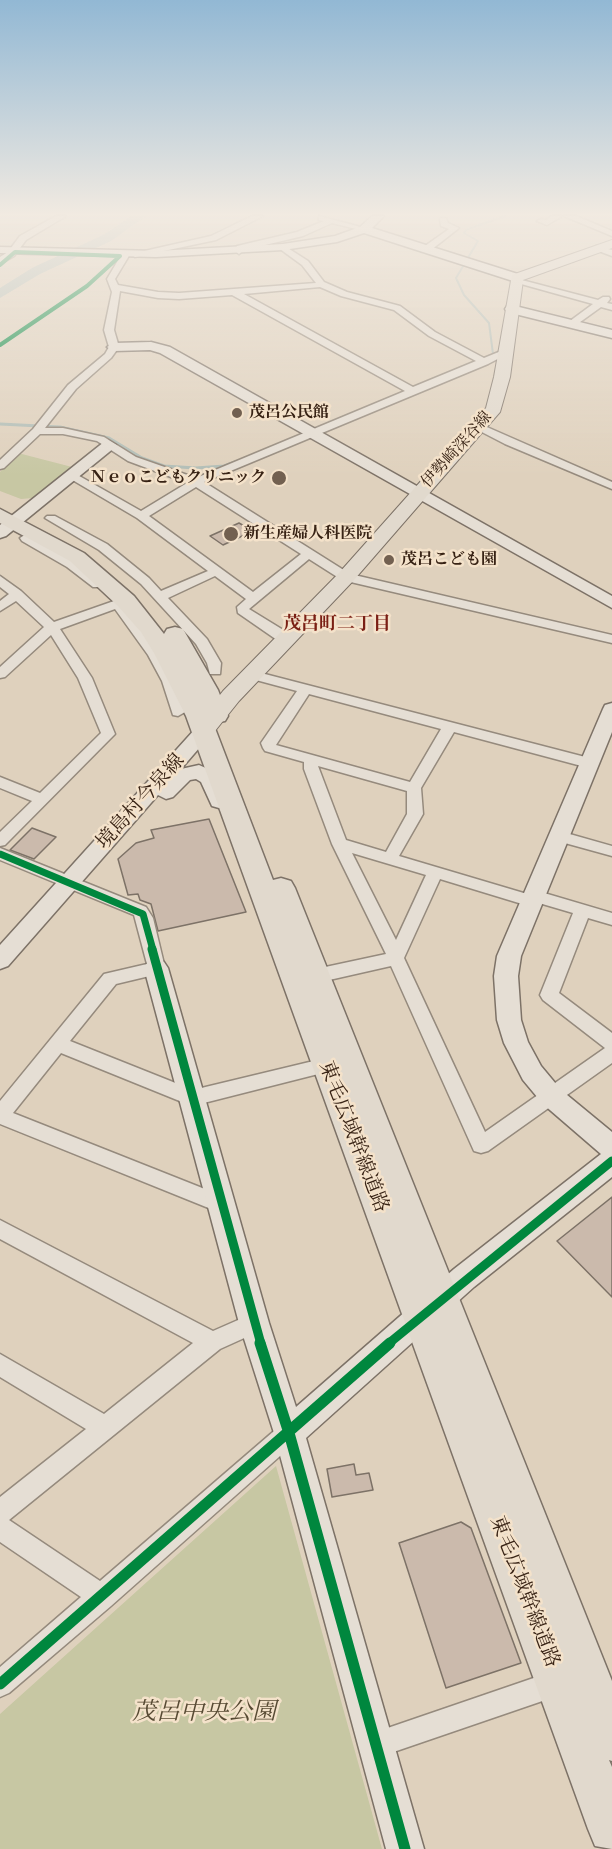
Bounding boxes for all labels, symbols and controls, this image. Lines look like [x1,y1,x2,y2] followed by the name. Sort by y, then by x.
[249,403,329,423] place label: 茂呂公民館
[230,406,244,420] marker: 茂呂公民館
[418,408,496,492] street label: 伊勢崎深谷線
[90,468,266,488] place label: Ｎｅｏこどもクリニック
[270,469,288,487] marker: Ｎｅｏこどもクリニック
[244,524,372,544] place label: 新生産婦人科医院
[222,525,240,543] marker: 新生産婦人科医院
[401,550,497,570] place label: 茂呂こども園
[382,553,396,567] marker: 茂呂こども園
[283,614,391,636] district label: 茂呂町二丁目
[92,749,190,855] street label: 境島村今泉線
[313,1058,393,1216] street label: 東毛広域幹線道路
[484,1513,564,1671] street label: 東毛広域幹線道路
[132,1699,276,1727] park label: 茂呂中央公園

